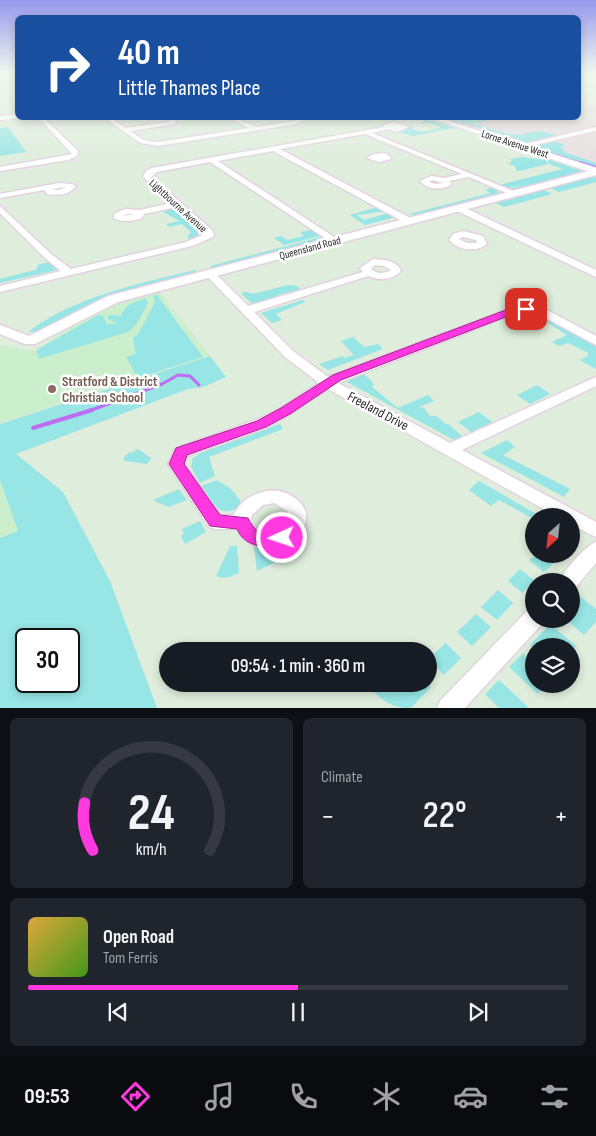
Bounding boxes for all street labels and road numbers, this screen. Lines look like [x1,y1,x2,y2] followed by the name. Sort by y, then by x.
[480,127,551,161] street label: Lorne Avenue West
[146,177,210,235] street label: Lightbourne Avenue
[278,233,343,262] street label: Queensland Road
[344,388,412,434] street label: Freeland Drive

